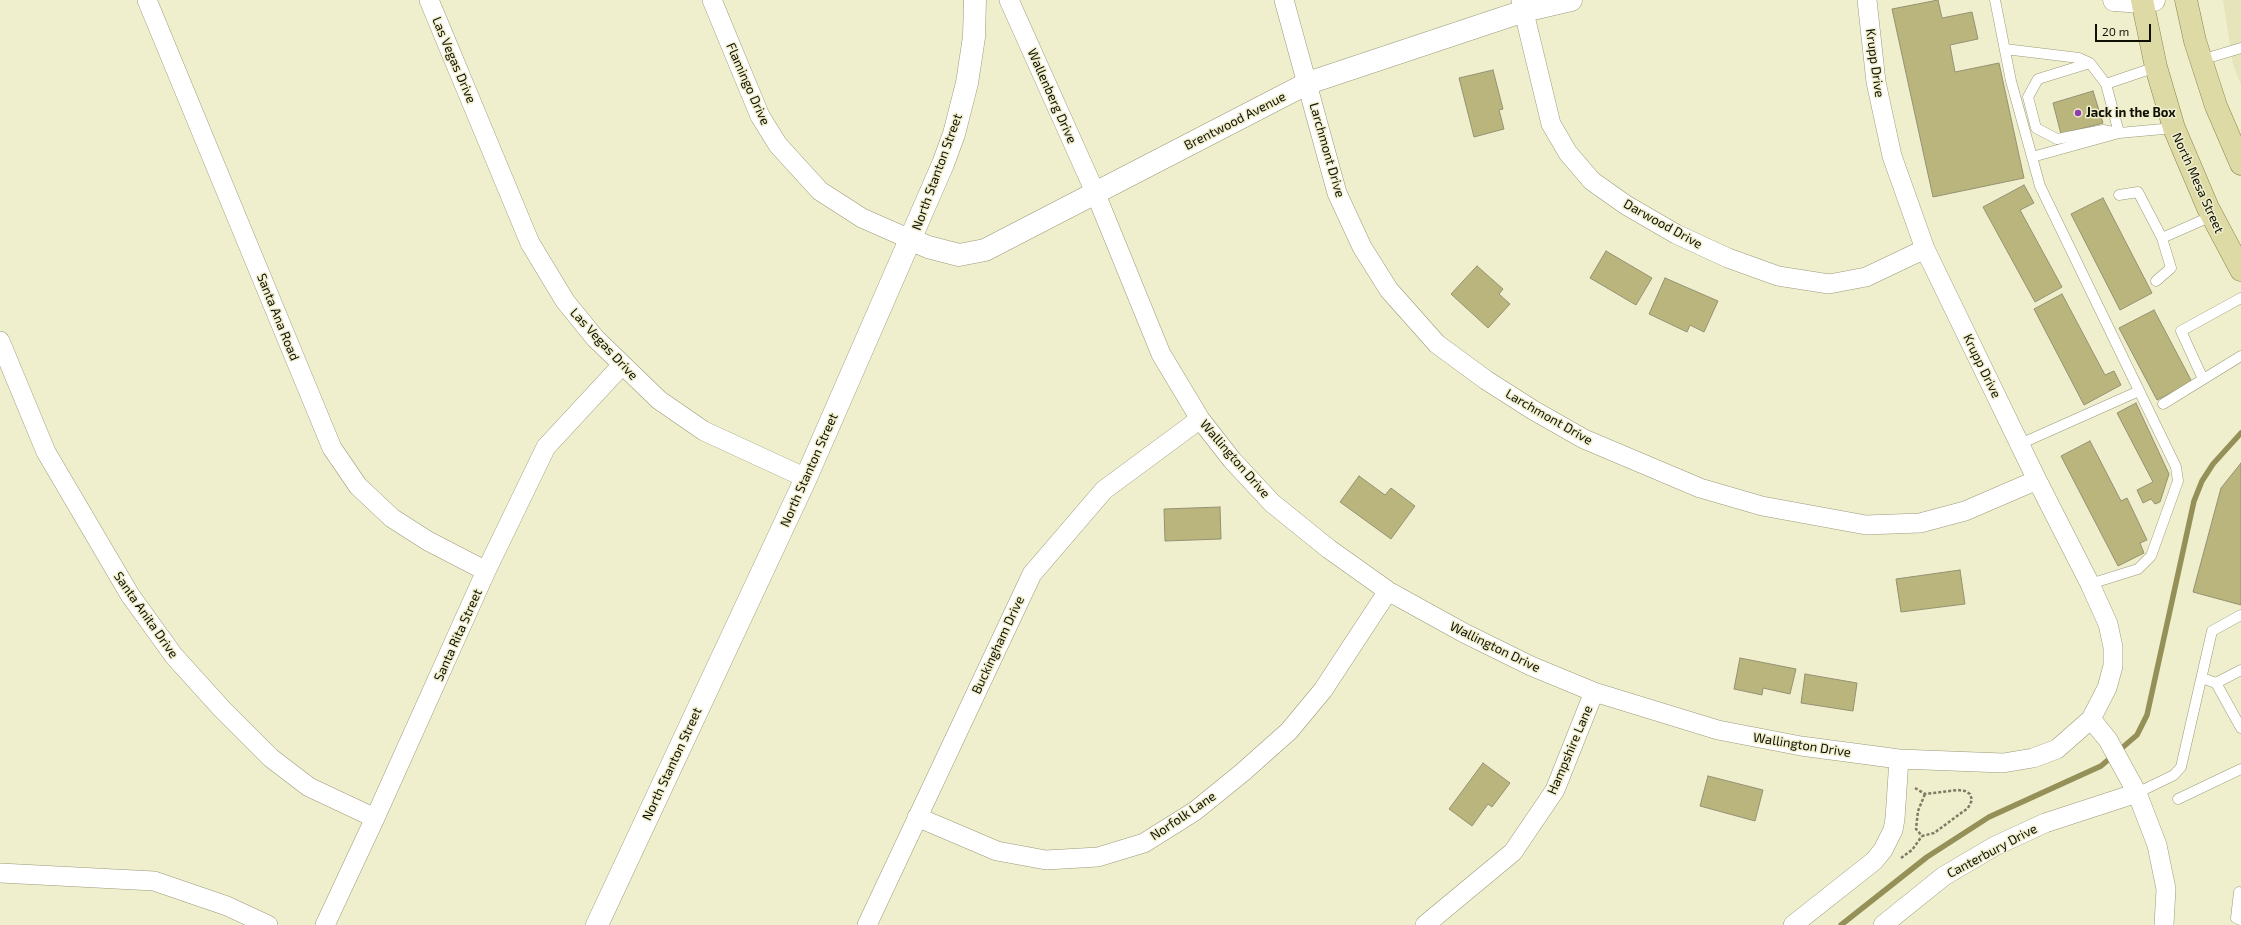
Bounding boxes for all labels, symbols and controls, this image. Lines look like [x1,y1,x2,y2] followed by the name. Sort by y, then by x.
[429,14,479,106] street label: Las Vegas Drive
[2097,16,2153,42] scale bar
[2102,24,2129,38] text: 20 m
[1862,28,1888,98] street label: Krupp Drive
[723,40,773,128] street label: Flamingo Drive
[1024,46,1080,146] street label: Wallenberg Drive
[1182,89,1288,153] street label: Brentwood Avenue
[1306,101,1348,199] street label: Larchmont Drive
[2086,105,2176,121] place label: Jack in the Box
[2073,108,2083,118] marker: Jack in the Box
[909,112,965,232] street label: North Stanton Street
[2169,130,2227,236] street label: North Mesa Street
[1621,196,1705,252] street label: Darwood Drive
[253,271,303,363] street label: Santa Ana Road
[567,305,641,383] street label: Las Vegas Drive
[1960,332,2004,400] street label: Krupp Drive
[1503,386,1595,448] street label: Larchmont Drive
[777,411,841,529] street label: North Stanton Street
[1197,417,1273,501] street label: Wallington Drive
[110,569,182,661] street label: Santa Anita Drive
[431,586,485,684] street label: Santa Rita Street
[968,594,1028,696] street label: Buckingham Drive
[1447,618,1543,676] street label: Wallington Drive
[1544,703,1596,797] street label: Hampshire Lane
[639,705,705,823] street label: North Stanton Street
[1752,730,1852,760] street label: Wallington Drive
[1147,788,1219,844] street label: Norfolk Lane
[1944,821,2040,881] street label: Canterbury Drive

